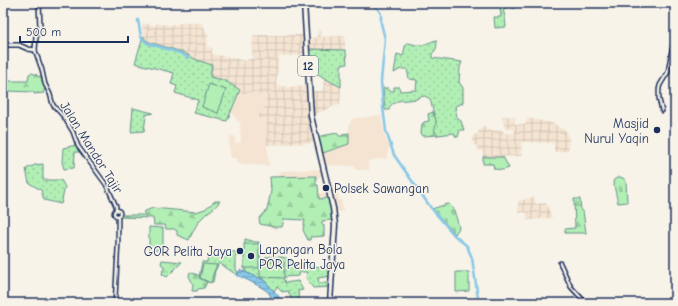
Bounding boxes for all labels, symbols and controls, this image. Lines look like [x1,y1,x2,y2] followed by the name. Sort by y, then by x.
[20,18,128,44] scale bar
[26,25,61,39] text: 500 m
[298,56,318,76] road number: 12
[57,99,126,197] street label: Jalan Mandor Tajir
[584,116,649,146] place label: Masjid Nurul Yaqin
[652,125,662,135] marker: Masjid Nurul Yaqin
[334,181,429,196] place label: Polsek Sawangan
[321,183,331,193] marker: Polsek Sawangan
[259,242,345,272] place label: Lapangan Bola POR Pelita Jaya
[144,244,232,259] place label: GOR Pelita Jaya
[235,246,245,256] marker: GOR Pelita Jaya
[246,251,256,261] marker: Lapangan Bola POR Pelita Jaya

